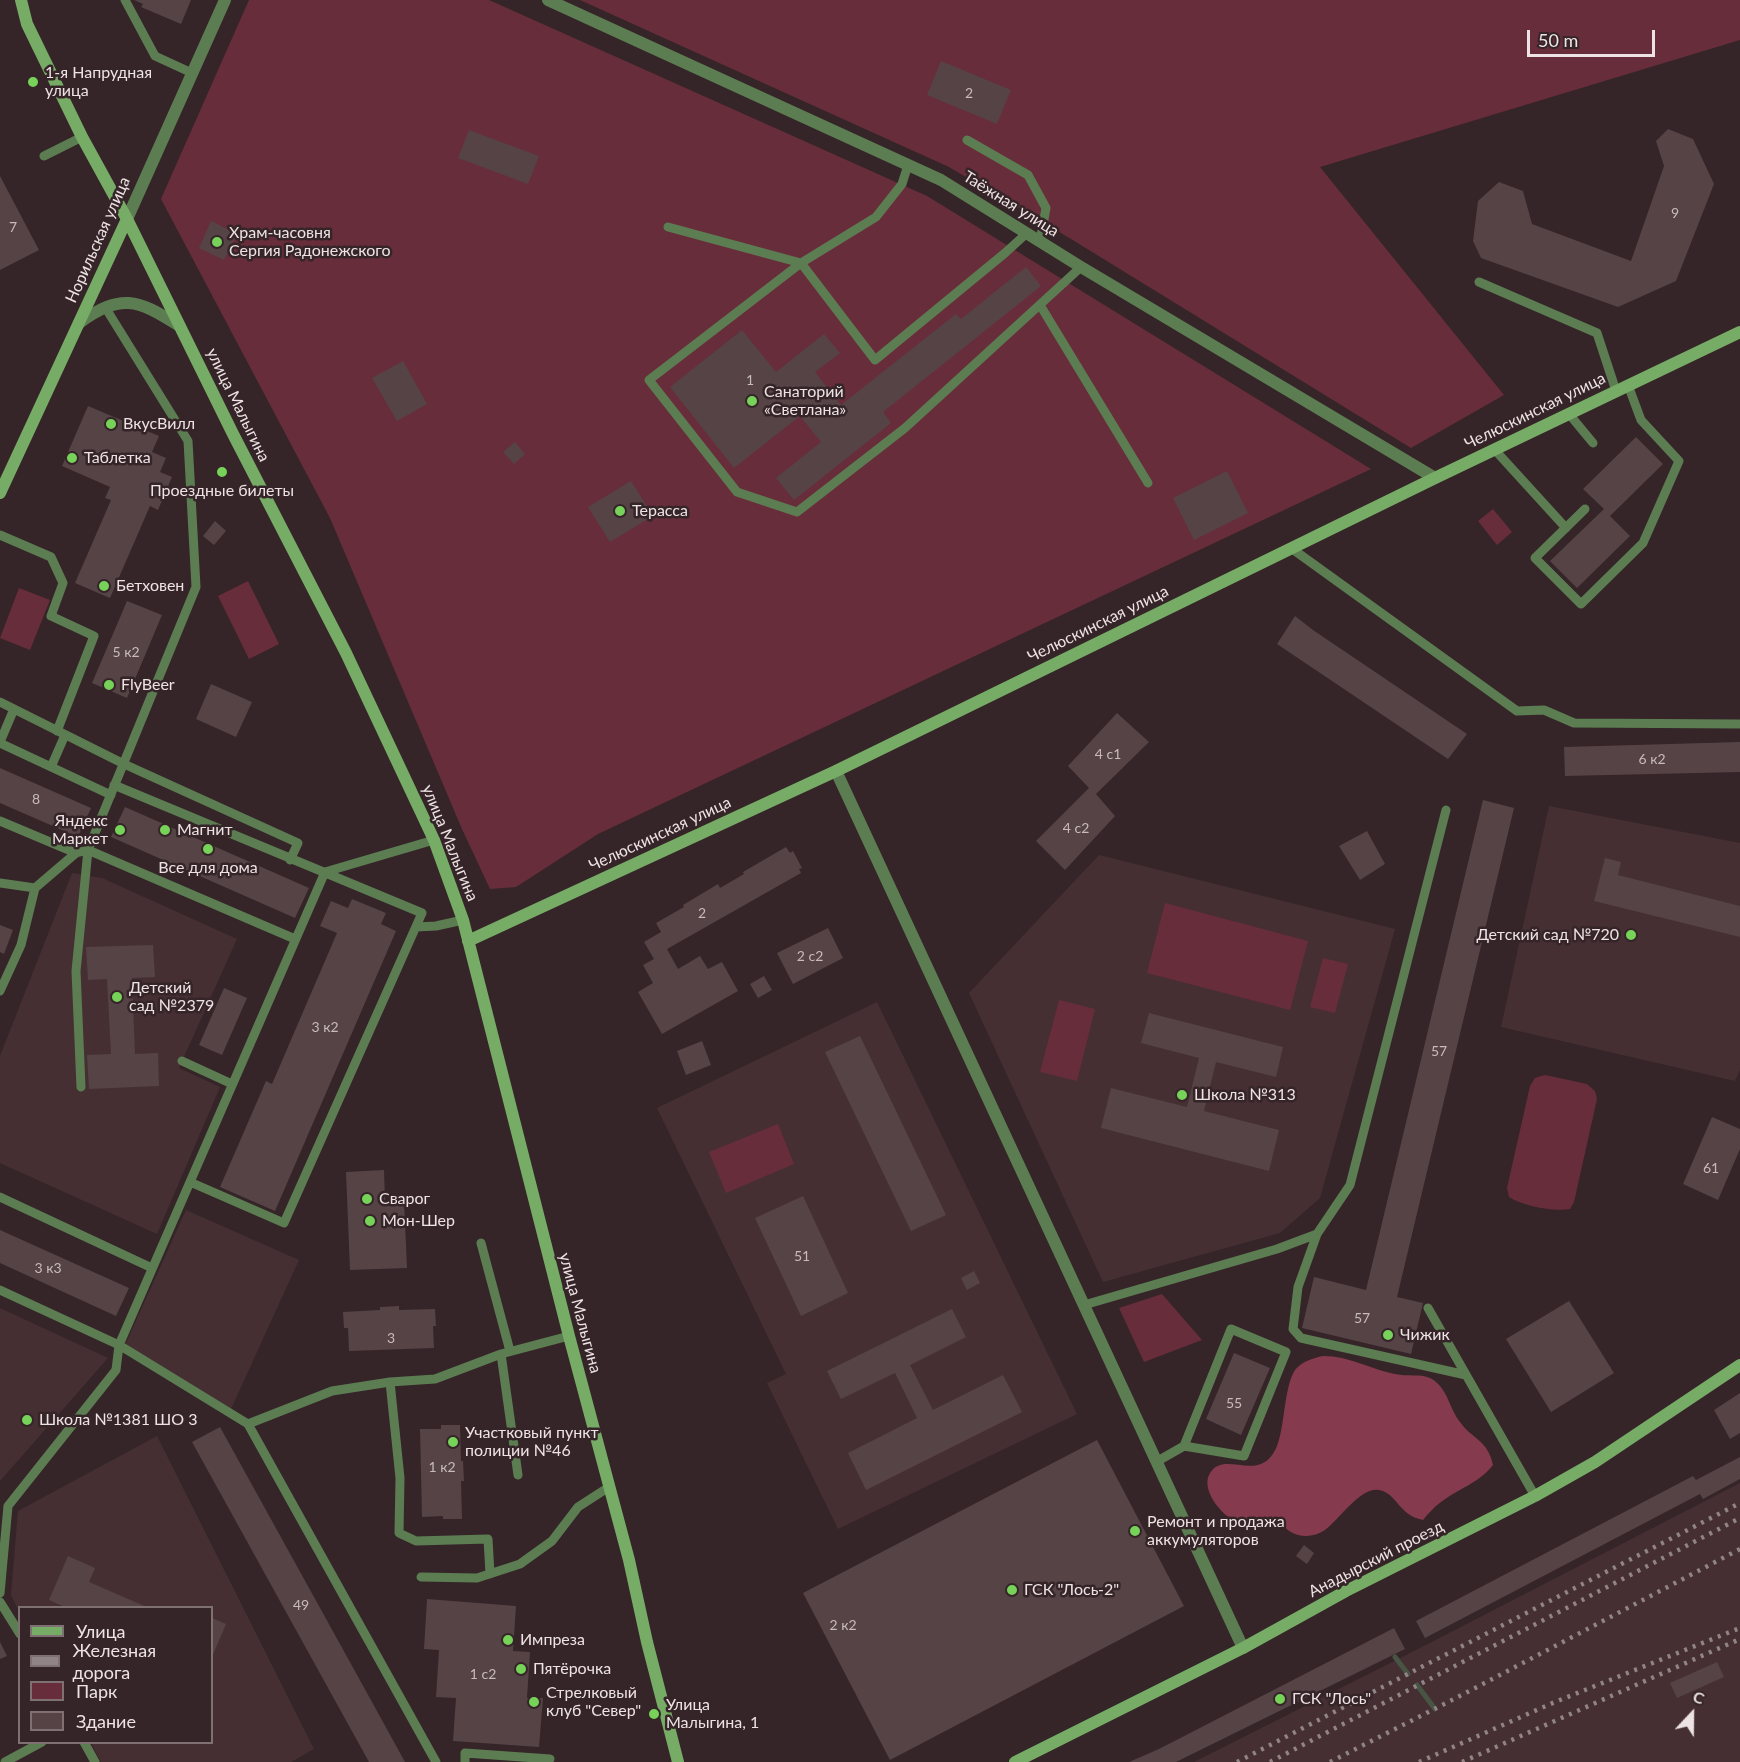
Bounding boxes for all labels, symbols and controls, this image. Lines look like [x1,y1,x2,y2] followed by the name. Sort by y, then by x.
[1530,18,1658,56] scale bar
[1538,29,1578,51] text: 50 m
[45,63,152,101] place label: 1-я Напрудная улица
[26,75,40,89] marker: 1-я Напрудная улица
[965,85,973,101] house number: 2
[960,167,1062,241] street label: Таёжная улица
[62,174,134,306] street label: Норильская улица
[1671,205,1679,221] house number: 9
[9,219,17,235] house number: 7
[229,223,391,261] place label: Храм-часовня Сергия Радонежского
[210,235,224,249] marker: Храм-часовня Сергия Радонежского
[202,345,274,465] street label: улица Малыгина
[1461,369,1609,453] street label: Челюскинская улица
[746,372,754,388] house number: 1
[764,382,846,420] place label: Санаторий «Светлана»
[745,394,759,408] marker: Санаторий «Светлана»
[123,414,195,434] place label: ВкусВилл
[104,417,118,431] marker: ВкусВилл
[84,448,151,468] place label: Таблетка
[65,451,79,465] marker: Таблетка
[215,465,229,479] marker: Проездные билеты
[150,481,294,501] place label: Проездные билеты
[632,501,688,521] place label: Терасса
[613,504,627,518] marker: Терасса
[116,576,184,596] place label: Бетховен
[97,579,111,593] marker: Бетховен
[1024,582,1172,666] street label: Челюскинская улица
[112,644,140,660] house number: 5 к2
[121,675,175,695] place label: FlyBeer
[102,678,116,692] marker: FlyBeer
[1095,746,1121,762] house number: 4 с1
[1638,751,1666,767] house number: 6 к2
[418,782,482,904] street label: улица Малыгина
[32,791,40,807] house number: 8
[586,793,734,875] street label: Челюскинская улица
[52,811,108,849] place label: Яндекс Маркет
[177,820,232,840] place label: Магнит
[1063,820,1089,836] house number: 4 с2
[113,823,127,837] marker: Яндекс Маркет
[158,823,172,837] marker: Магнит
[201,842,215,856] marker: Все для дома
[158,858,258,878] place label: Все для дома
[698,905,706,921] house number: 2
[1476,925,1619,945] place label: Детский сад №720
[1624,928,1638,942] marker: Детский сад №720
[797,948,823,964] house number: 2 с2
[129,978,214,1016] place label: Детский сад №2379
[110,990,124,1004] marker: Детский сад №2379
[311,1019,339,1035] house number: 3 к2
[1431,1043,1447,1059] house number: 57
[1194,1085,1296,1105] place label: Школа №313
[1175,1088,1189,1102] marker: Школа №313
[1703,1160,1719,1176] house number: 61
[379,1189,430,1209] place label: Сварог
[360,1192,374,1206] marker: Сварог
[382,1211,455,1231] place label: Мон-Шер
[363,1214,377,1228] marker: Мон-Шер
[794,1248,810,1264] house number: 51
[555,1251,605,1375] street label: улица Малыгина
[34,1260,62,1276] house number: 3 к3
[1354,1310,1370,1326] house number: 57
[1400,1325,1450,1345] place label: Чижик
[1381,1328,1395,1342] marker: Чижик
[387,1330,395,1346] house number: 3
[1226,1395,1242,1411] house number: 55
[39,1410,197,1430] place label: Школа №1381 ШО 3
[20,1413,34,1427] marker: Школа №1381 ШО 3
[465,1423,599,1461] place label: Участковый пункт полиции №46
[446,1435,460,1449] marker: Участковый пункт полиции №46
[428,1459,456,1475] house number: 1 к2
[1147,1512,1285,1550] place label: Ремонт и продажа аккумуляторов
[1305,1517,1447,1601] street label: Анадырский проезд
[1128,1524,1142,1538] marker: Ремонт и продажа аккумуляторов
[1024,1580,1119,1600] place label: ГСК "Лось-2"
[1005,1583,1019,1597] marker: ГСК "Лось-2"
[293,1597,309,1613] house number: 49
[18,1606,213,1744] legend
[829,1617,857,1633] house number: 2 к2
[76,1620,126,1642] text: Улица
[520,1630,585,1650] place label: Импреза
[501,1633,515,1647] marker: Импреза
[72,1639,156,1683] text: Железная дорога
[533,1659,611,1679] place label: Пятёрочка
[514,1662,528,1676] marker: Пятёрочка
[470,1666,496,1682] house number: 1 с2
[76,1680,117,1702] text: Парк
[546,1683,641,1721] place label: Стрелковый клуб "Север"
[1662,1684,1722,1744] north arrow
[1690,1686,1707,1708] text: С
[1292,1689,1371,1709] place label: ГСК "Лось"
[1273,1692,1287,1706] marker: ГСК "Лось"
[527,1695,541,1709] marker: Стрелковый клуб "Север"
[666,1695,759,1733] place label: Улица Малыгина, 1
[647,1707,661,1721] marker: Улица Малыгина, 1
[76,1710,136,1732] text: Здание

